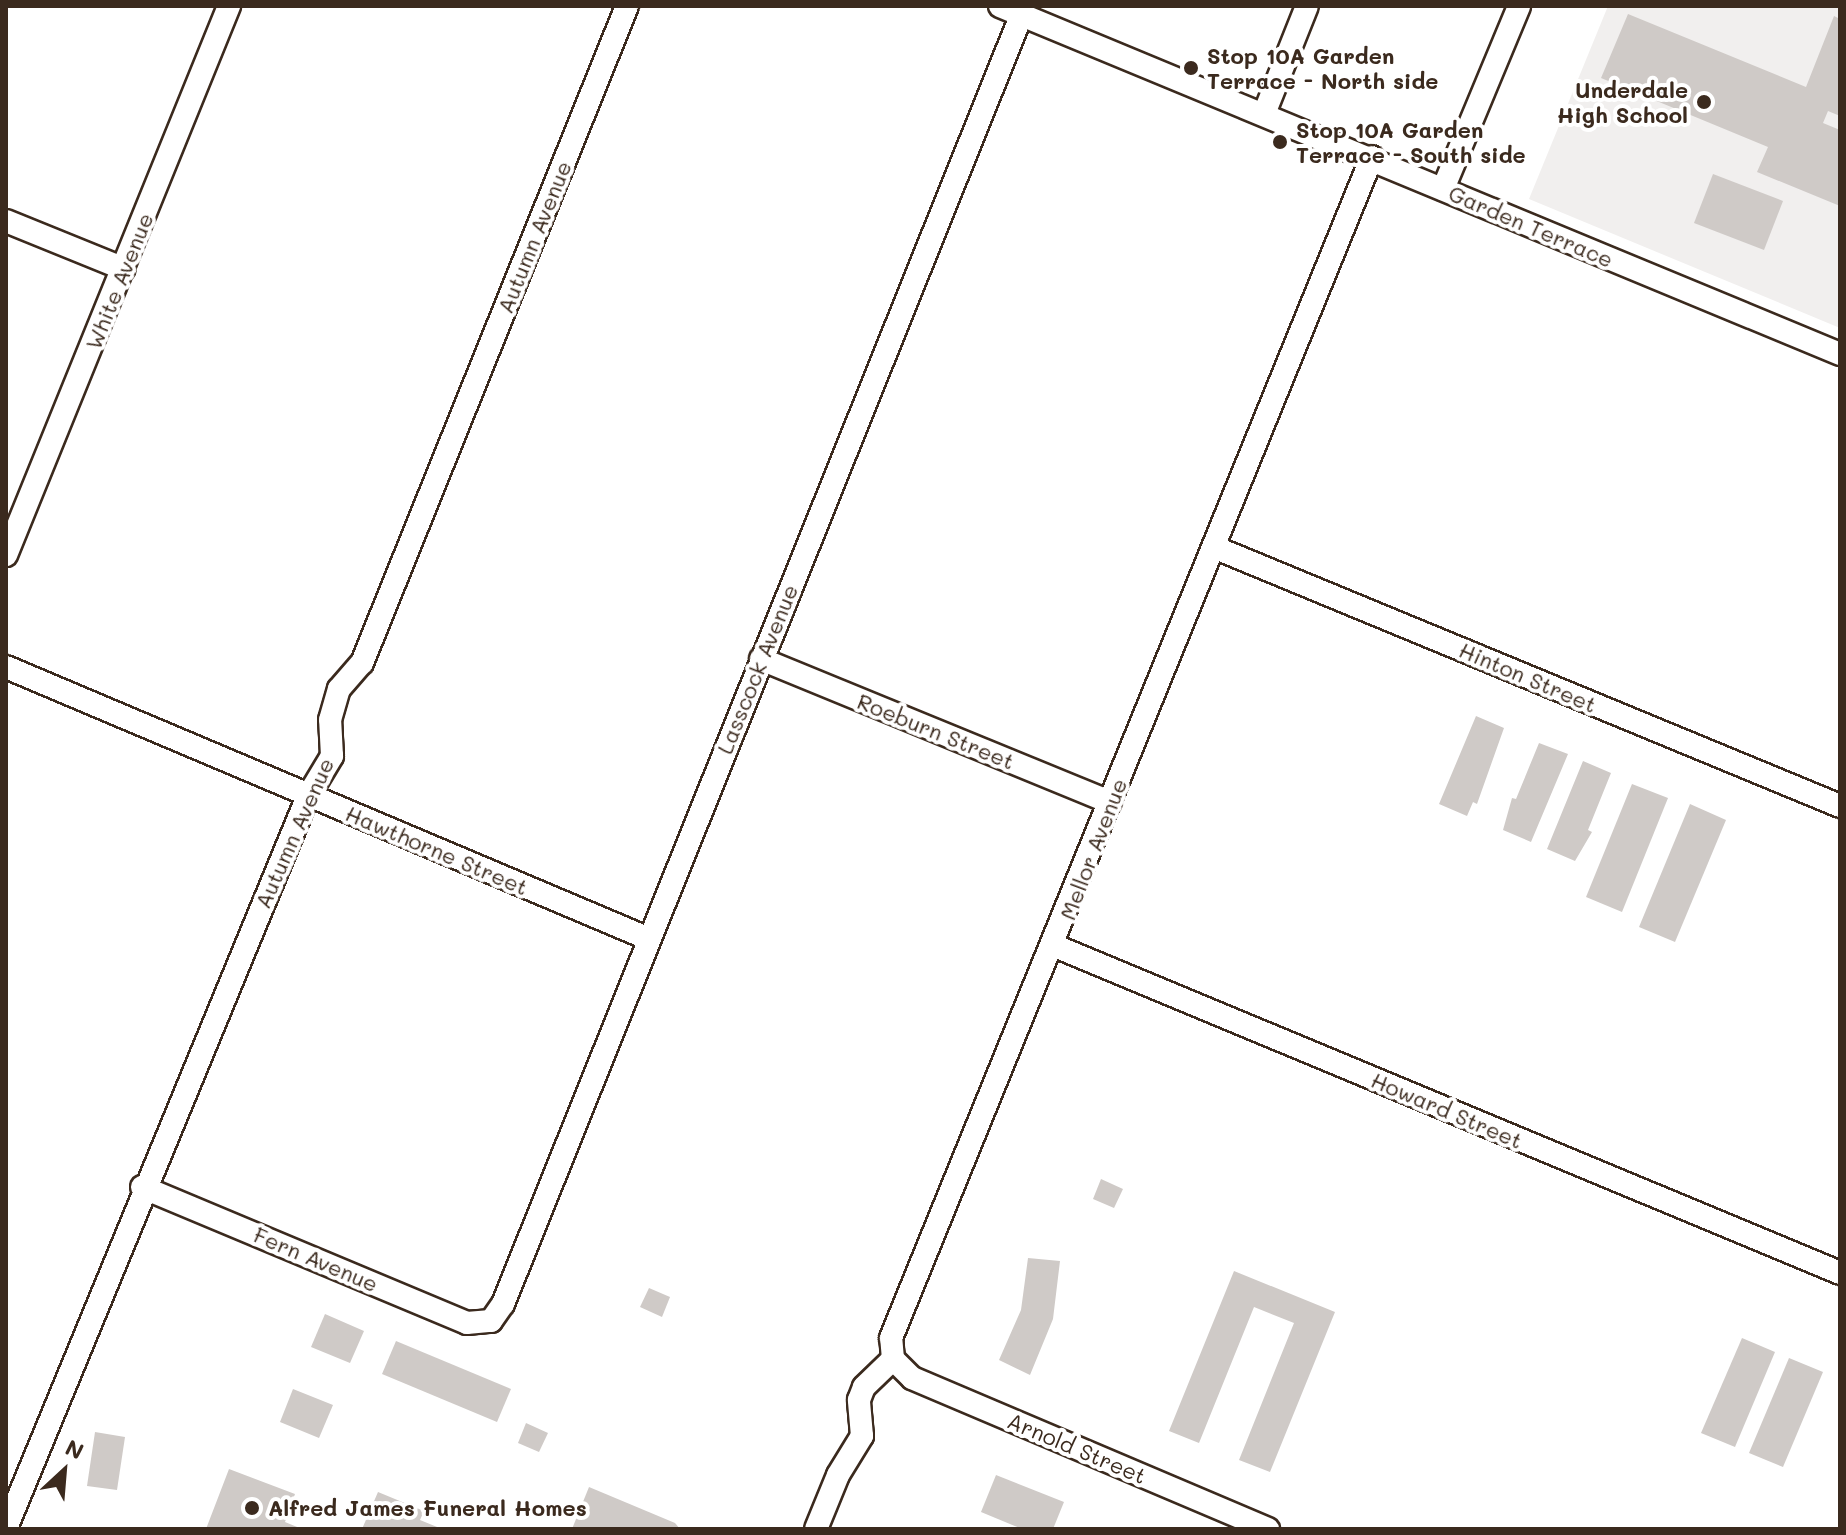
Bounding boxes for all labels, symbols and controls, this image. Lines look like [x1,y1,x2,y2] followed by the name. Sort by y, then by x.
[1207,42,1438,94] place label: Stop 10A Garden Terrace - North side
[1182,59,1200,77] marker: Stop 10A Garden Terrace - North side
[1557,76,1688,128] place label: Underdale High School
[1695,93,1713,111] marker: Underdale High School
[1296,116,1526,168] place label: Stop 10A Garden Terrace - South side
[1271,133,1289,151] marker: Stop 10A Garden Terrace - South side
[491,157,577,317] street label: Autumn Avenue
[1445,179,1617,273] street label: Garden Terrace
[80,209,158,353] street label: White Avenue
[711,580,803,758] street label: Lasscock Avenue
[1455,636,1601,718] street label: Hinton Street
[854,687,1018,775] street label: Roeburn Street
[249,754,339,912] street label: Autumn Avenue
[1054,775,1132,923] street label: Mellor Avenue
[342,800,532,900] street label: Hawthorne Street
[1367,1066,1527,1154] street label: Howard Street
[250,1221,382,1297] street label: Fern Avenue
[1004,1407,1150,1489] street label: Arnold Street
[24,1431,104,1511] north arrow
[61,1432,89,1466] text: N
[268,1495,587,1521] place label: Alfred James Funeral Homes
[243,1499,261,1517] marker: Alfred James Funeral Homes

